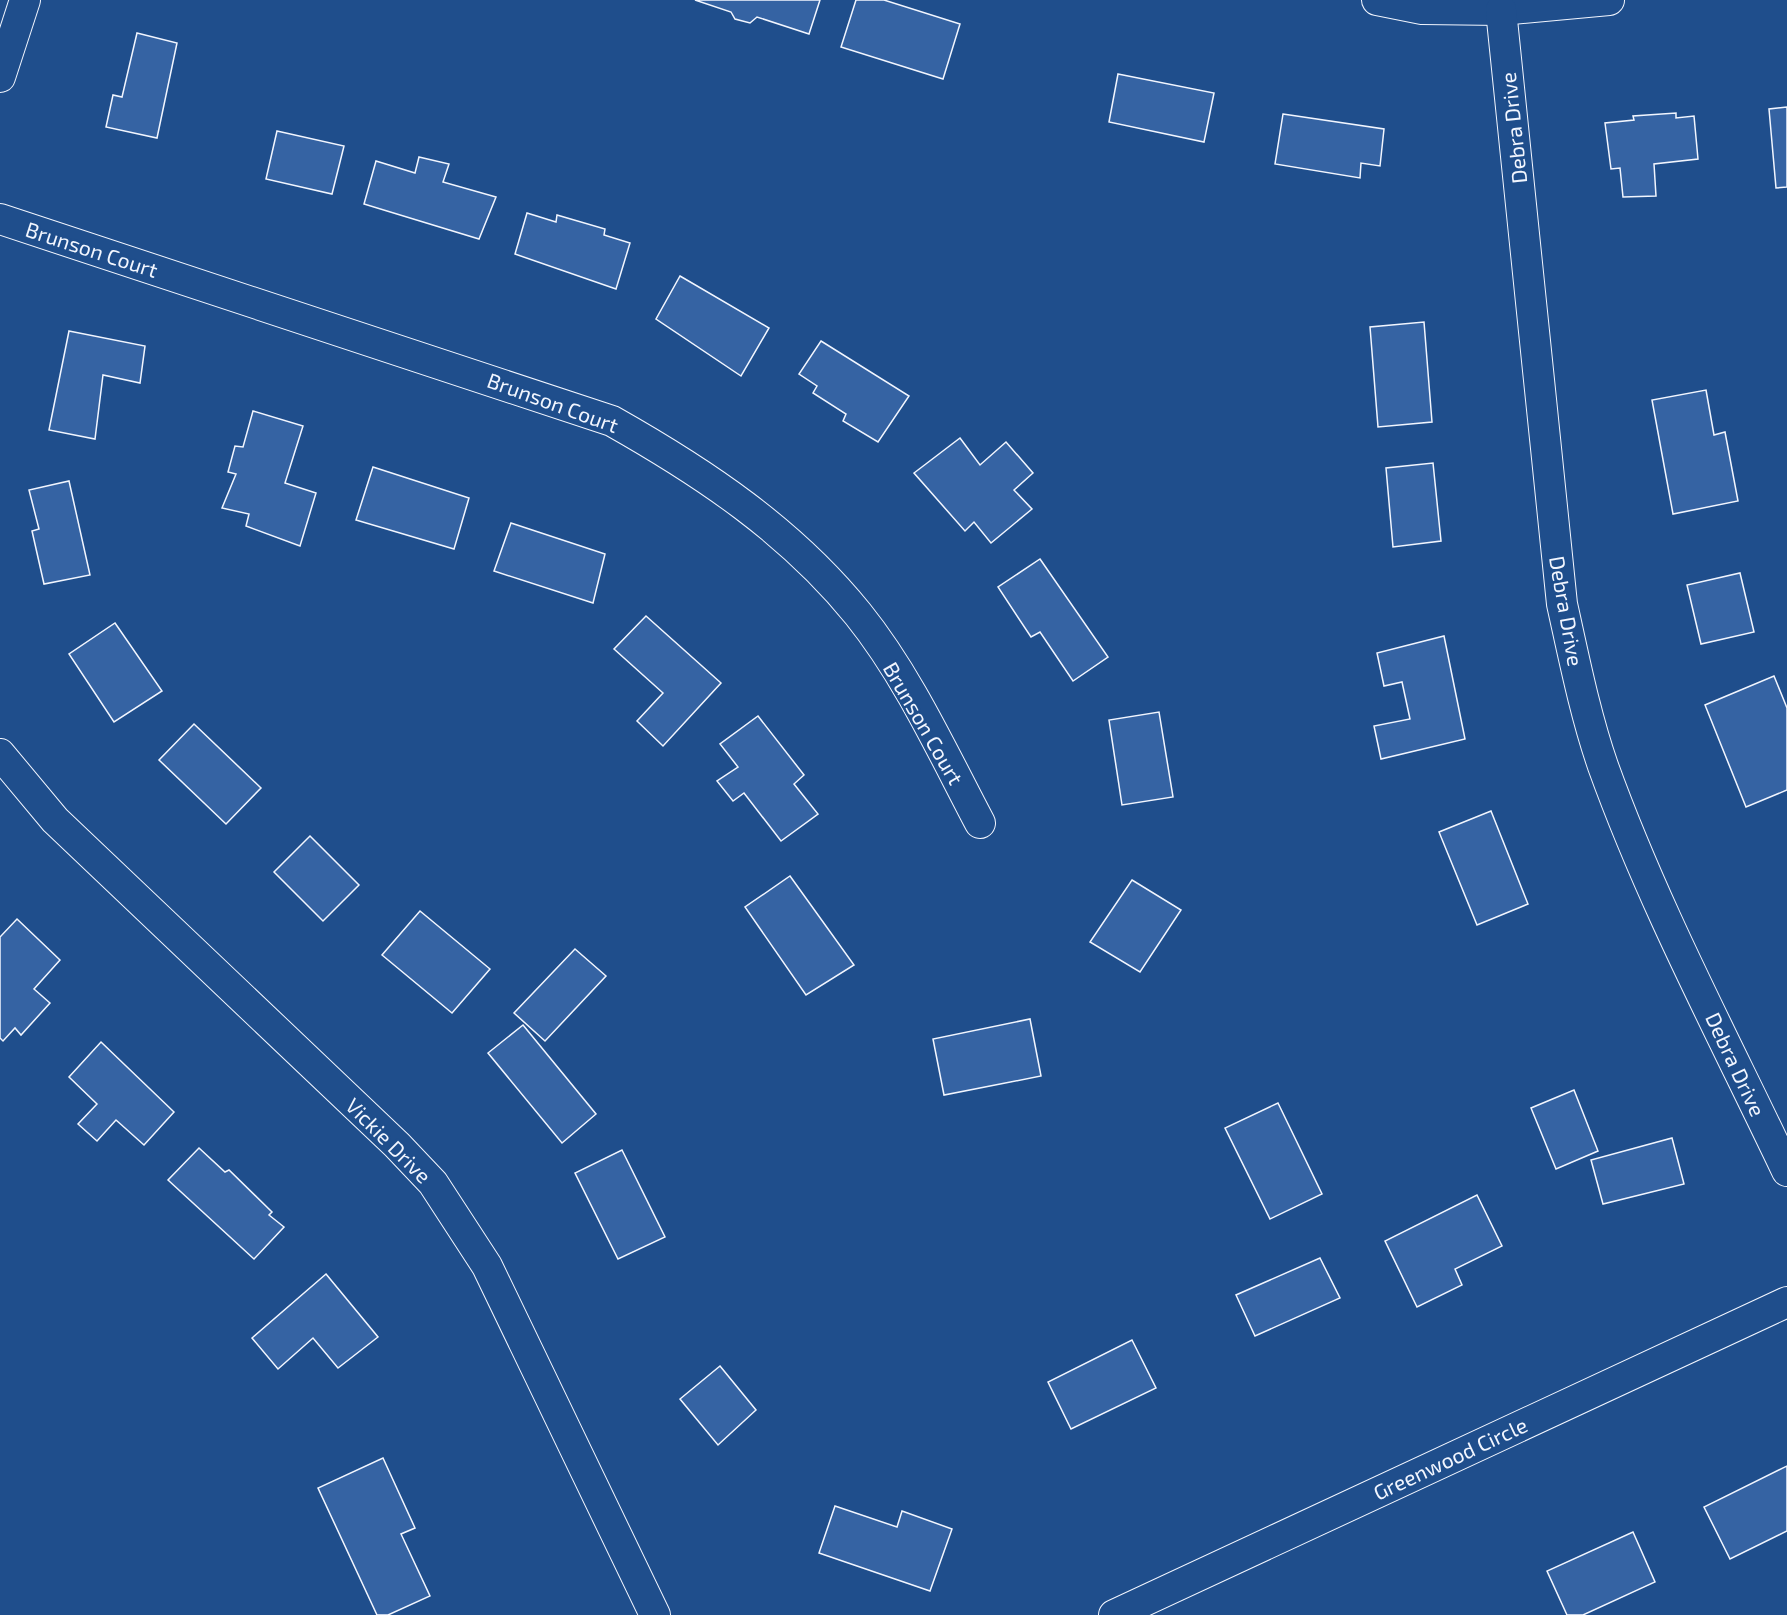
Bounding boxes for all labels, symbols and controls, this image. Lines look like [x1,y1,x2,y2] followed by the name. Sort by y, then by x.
[1495,71,1531,185] street label: Debra Drive
[23,216,161,282] street label: Brunson Court
[484,367,622,437] street label: Brunson Court
[1545,554,1589,668] street label: Debra Drive
[879,657,969,789] street label: Brunson Court
[1701,1008,1771,1120] street label: Debra Drive
[341,1092,437,1188] street label: Vickie Drive
[1369,1411,1531,1505] street label: Greenwood Circle

